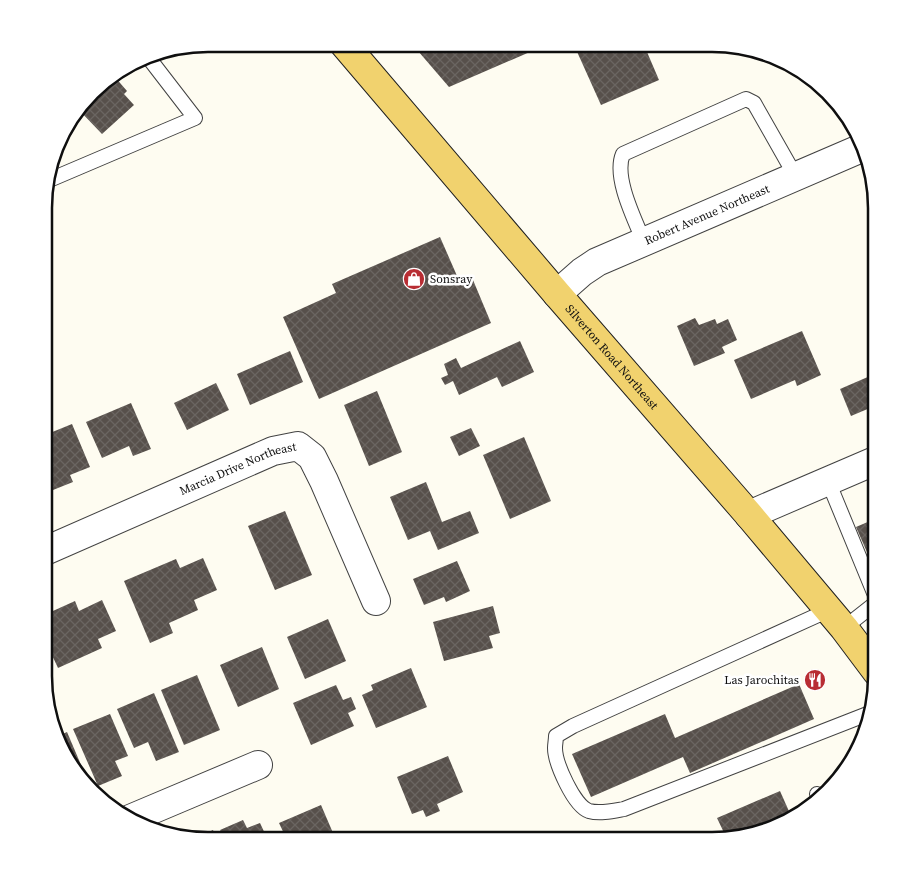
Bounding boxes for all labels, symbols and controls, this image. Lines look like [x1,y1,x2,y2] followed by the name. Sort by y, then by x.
[642,181,772,249] street label: Robert Avenue Northeast
[402,267,426,291] shop icon: Sonsray
[430,271,473,287] place label: Sonsray
[562,301,662,413] street label: Silverton Road Northeast
[177,439,298,499] street label: Marcia Drive Northeast
[803,668,827,692] restaurant icon: Las Jarochitas
[724,672,799,688] place label: Las Jarochitas

